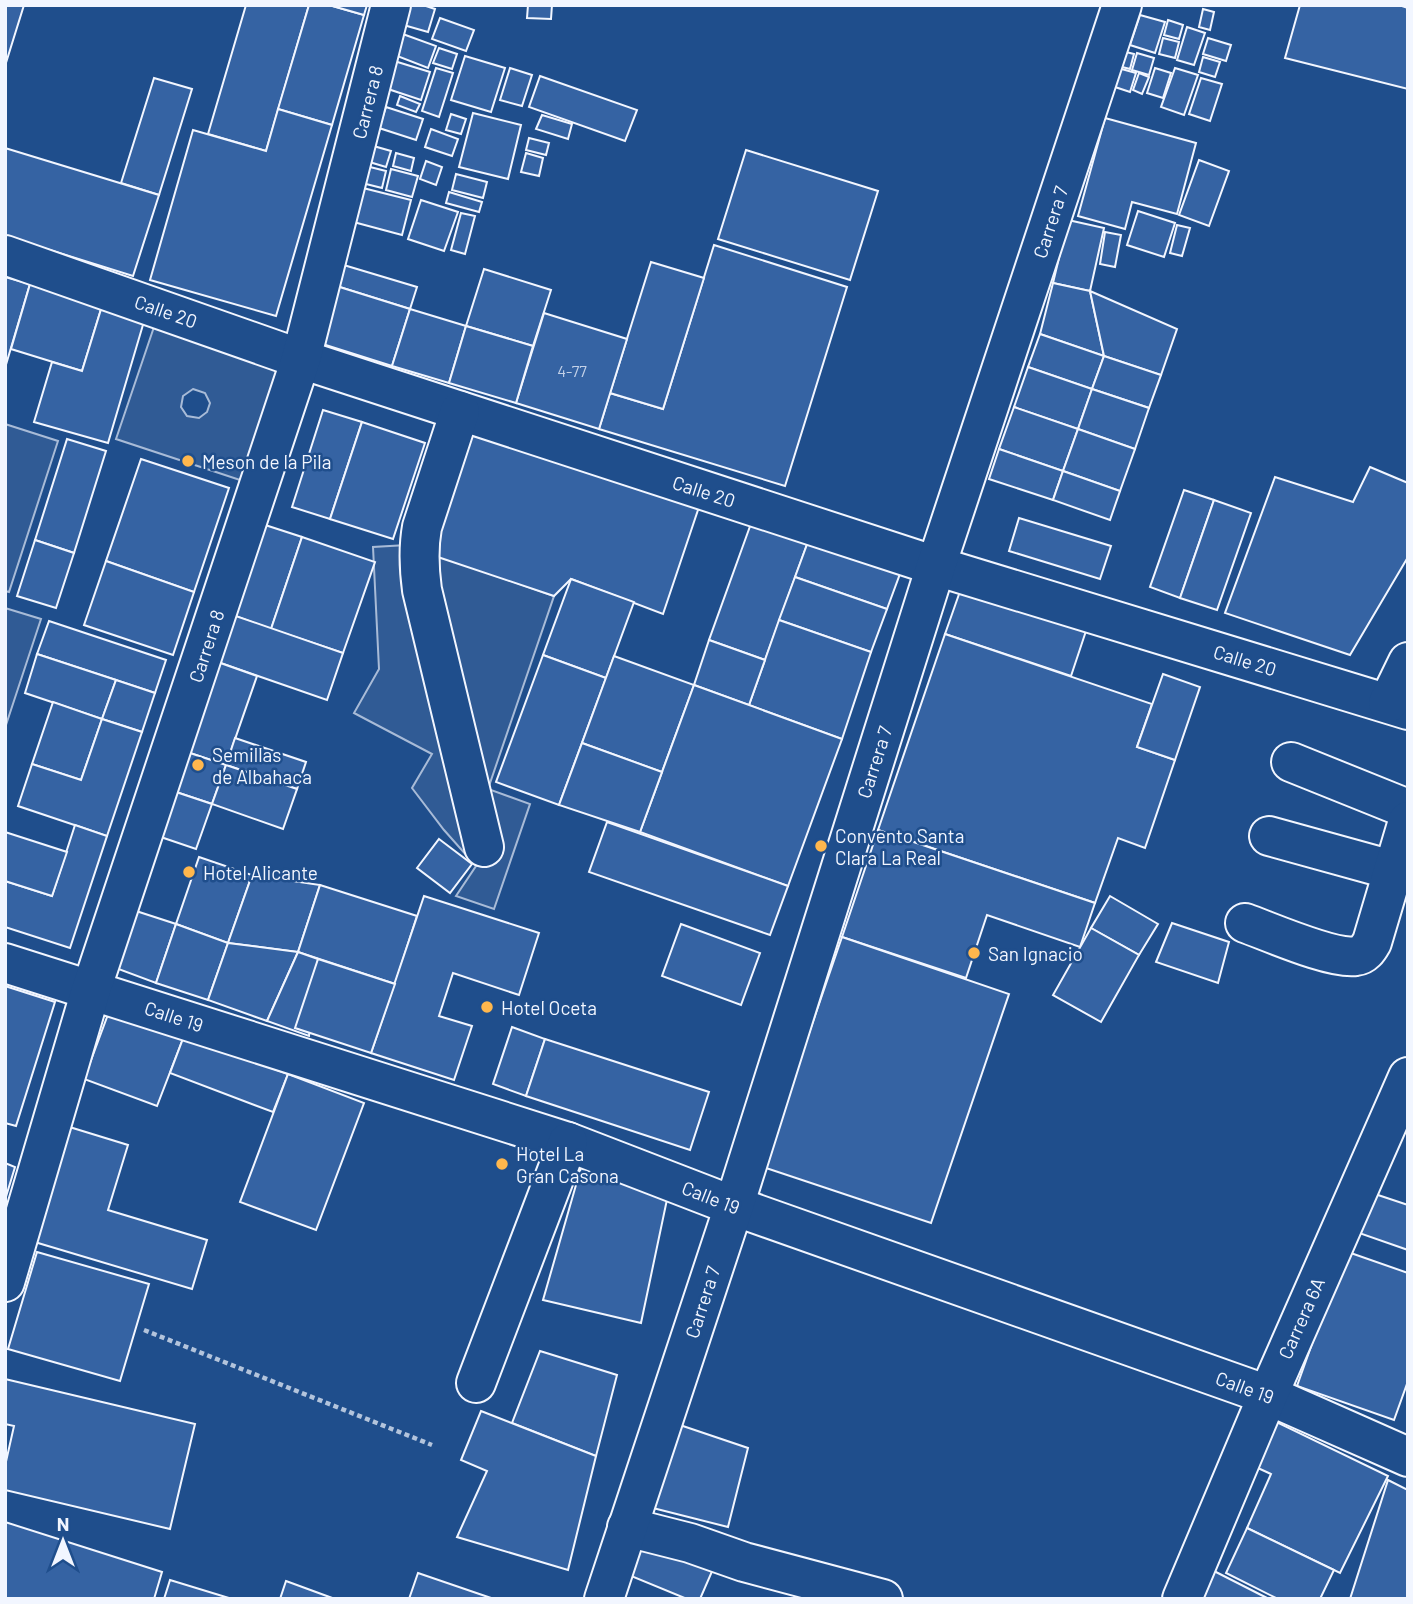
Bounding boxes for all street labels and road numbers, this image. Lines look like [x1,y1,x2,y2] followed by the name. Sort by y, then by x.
[347,63,387,141] street label: Carrera 8
[1028,183,1072,261] street label: Carrera 7
[132,290,200,332] street label: Calle 20
[670,470,738,512] street label: Calle 20
[183,607,229,685] street label: Carrera 8
[1211,640,1279,680] street label: Calle 20
[852,723,896,801] street label: Carrera 7
[142,996,206,1036] street label: Calle 19
[679,1175,743,1219] street label: Calle 19
[680,1263,724,1341] street label: Carrera 7
[1273,1274,1329,1362] street label: Carrera 6A
[1213,1366,1277,1408] street label: Calle 19

